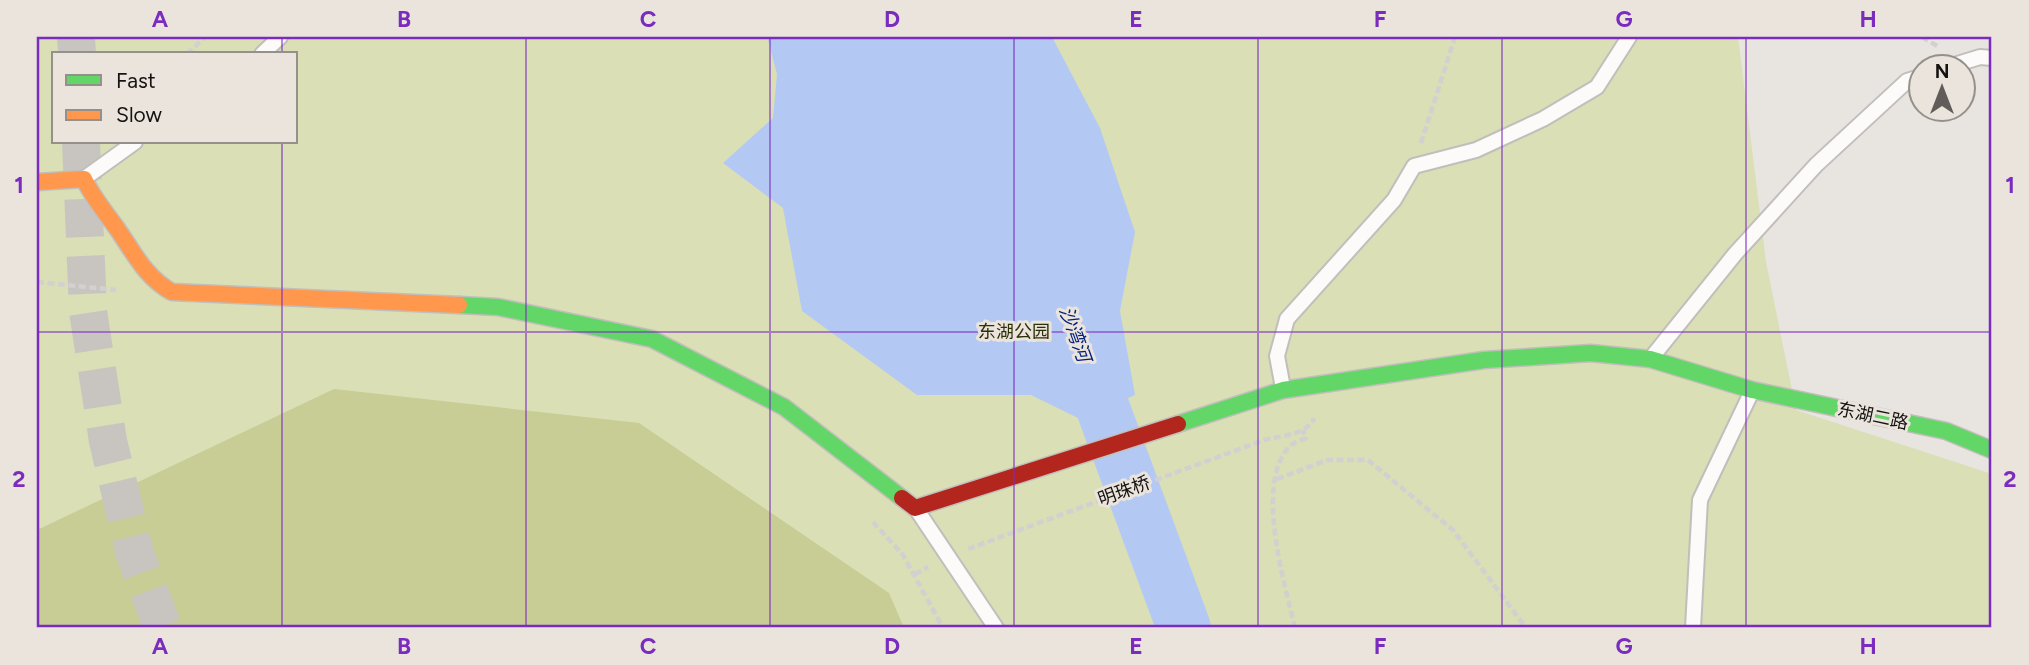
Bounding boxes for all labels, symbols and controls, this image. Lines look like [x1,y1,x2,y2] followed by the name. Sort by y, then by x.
[152,5,169,33] text: A
[397,5,411,33] text: B
[640,5,657,33] text: C
[884,5,900,33] text: D
[1129,5,1143,33] text: E
[1374,5,1387,33] text: F
[1615,5,1633,33] text: G
[1859,5,1877,33] text: H
[52,52,298,144] legend
[1906,52,1976,122] north arrow
[1935,60,1949,83] text: N
[116,68,156,93] text: Fast
[116,102,162,127] text: Slow
[14,171,24,199] text: 1
[2005,171,2015,199] text: 1
[1054,303,1097,368] water label: 沙湾河
[978,321,1050,343] park label: 东湖公园
[1835,398,1911,434] street label: 东湖二路
[12,465,26,493] text: 2
[2003,465,2017,493] text: 2
[1095,471,1153,511] street label: 明珠桥
[152,632,169,660] text: A
[397,632,411,660] text: B
[640,632,657,660] text: C
[884,632,900,660] text: D
[1129,632,1143,660] text: E
[1374,632,1387,660] text: F
[1615,632,1633,660] text: G
[1859,632,1877,660] text: H

